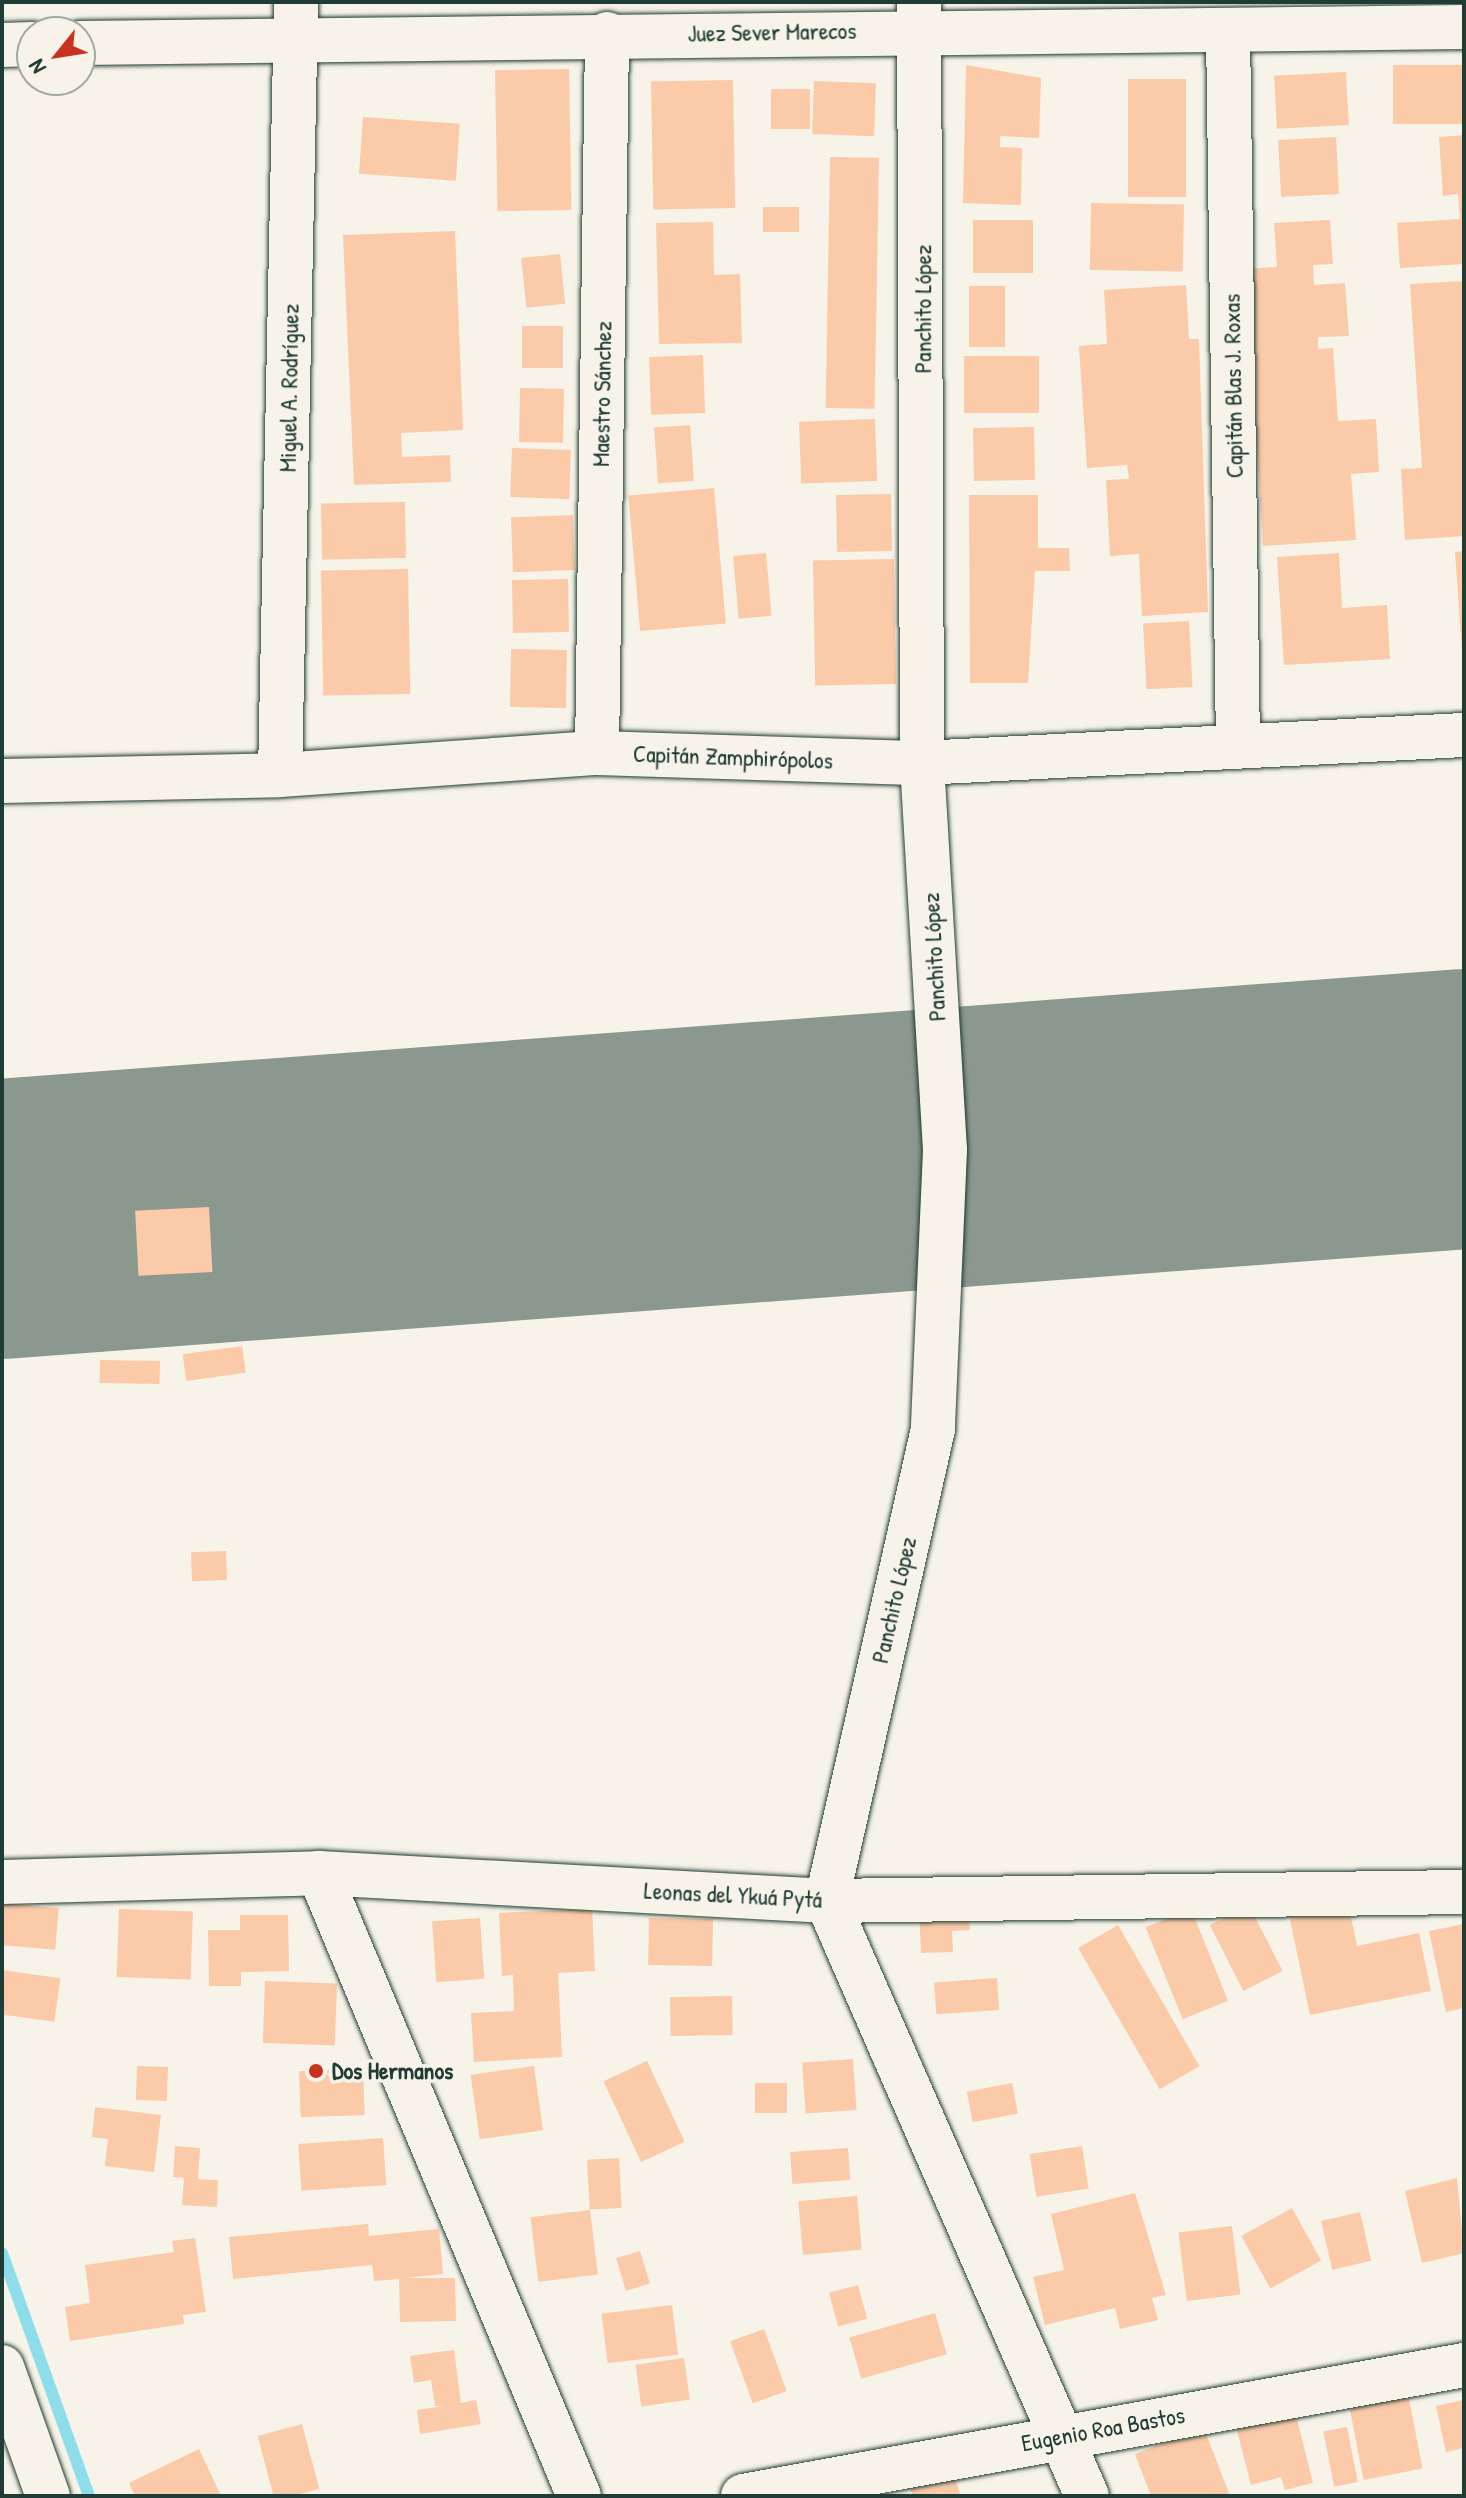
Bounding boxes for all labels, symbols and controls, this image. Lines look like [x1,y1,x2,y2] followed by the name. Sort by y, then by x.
[16,16,96,96] north arrow
[687,16,857,48] street label: Juez Sever Marecos
[21,54,53,80] text: N
[909,245,937,373] street label: Panchito López
[1217,294,1249,478] street label: Capitán Blas J. Roxas
[273,304,305,472] street label: Miguel A. Rodríguez
[586,321,618,467] street label: Maestro Sánchez
[633,739,833,775] street label: Capitán Zamphirópolos
[916,892,952,1022] street label: Panchito López
[865,1534,923,1666] street label: Panchito López
[643,1876,823,1914] street label: Leonas del Ykuá Pytá
[332,2057,453,2085] place label: Dos Hermanos
[307,2062,325,2080] marker: Dos Hermanos
[1019,2400,1187,2458] street label: Eugenio Roa Bastos

